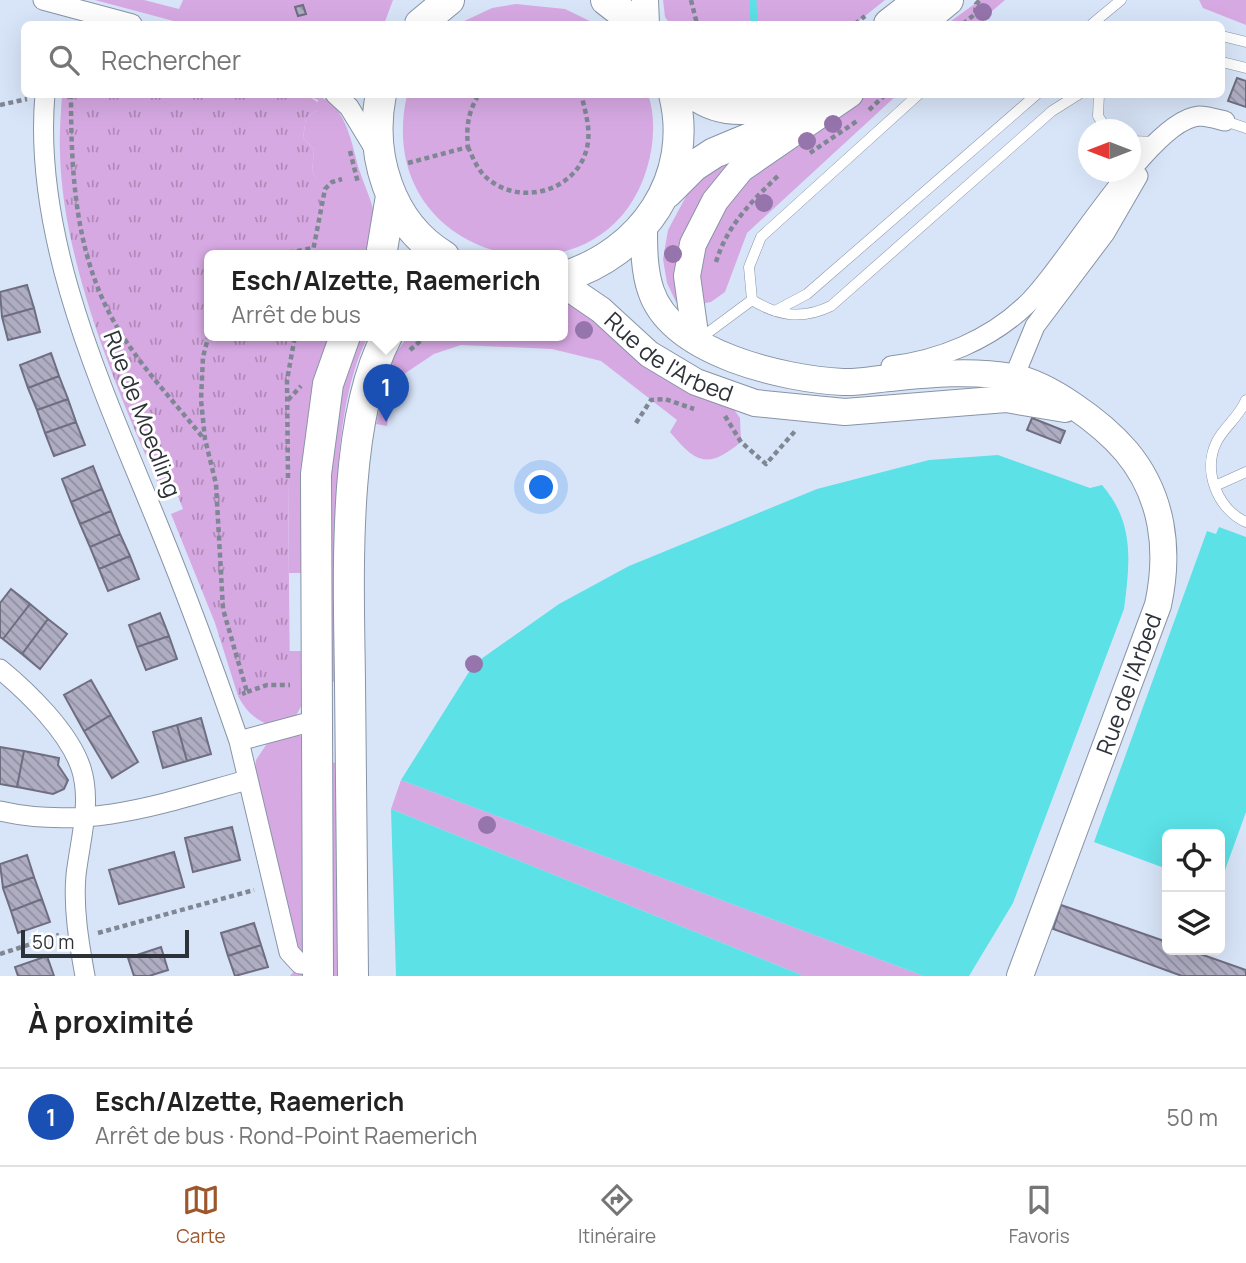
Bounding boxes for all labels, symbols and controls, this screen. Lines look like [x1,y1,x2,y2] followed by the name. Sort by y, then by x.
[21,21,1225,98] search box
[45,41,83,79] icon: search
[101,42,241,78] text: Rechercher
[1078,119,1141,182] north arrow
[204,250,568,341] popup
[231,262,541,298] text: Esch/Alzette, Raemerich
[231,298,361,330] text: Arrêt de bus
[598,304,738,409] street label: Rue de l'Arbed
[96,326,189,501] street label: Rue de Moedling
[363,364,409,422] pin: 1
[524,470,558,504] your location
[1088,609,1168,759] street label: Rue de l'Arbed
[1162,829,1225,955] map controls
[1162,829,1225,892] button: locate
[1162,892,1225,955] button: layers
[21,927,189,959] scale bar
[32,929,74,955] text: 50 m
[28,1001,194,1042] text: À proximité
[95,1083,404,1119] text: Esch/Alzette, Raemerich
[46,1101,56,1133] text: 1
[1167,1101,1218,1133] text: 50 m
[95,1119,477,1151] text: Arrêt de bus · Rond-Point Raemerich
[176,1181,226,1249] tab: Carte
[578,1181,656,1249] tab: Itinéraire
[1009,1181,1070,1249] tab: Favoris

